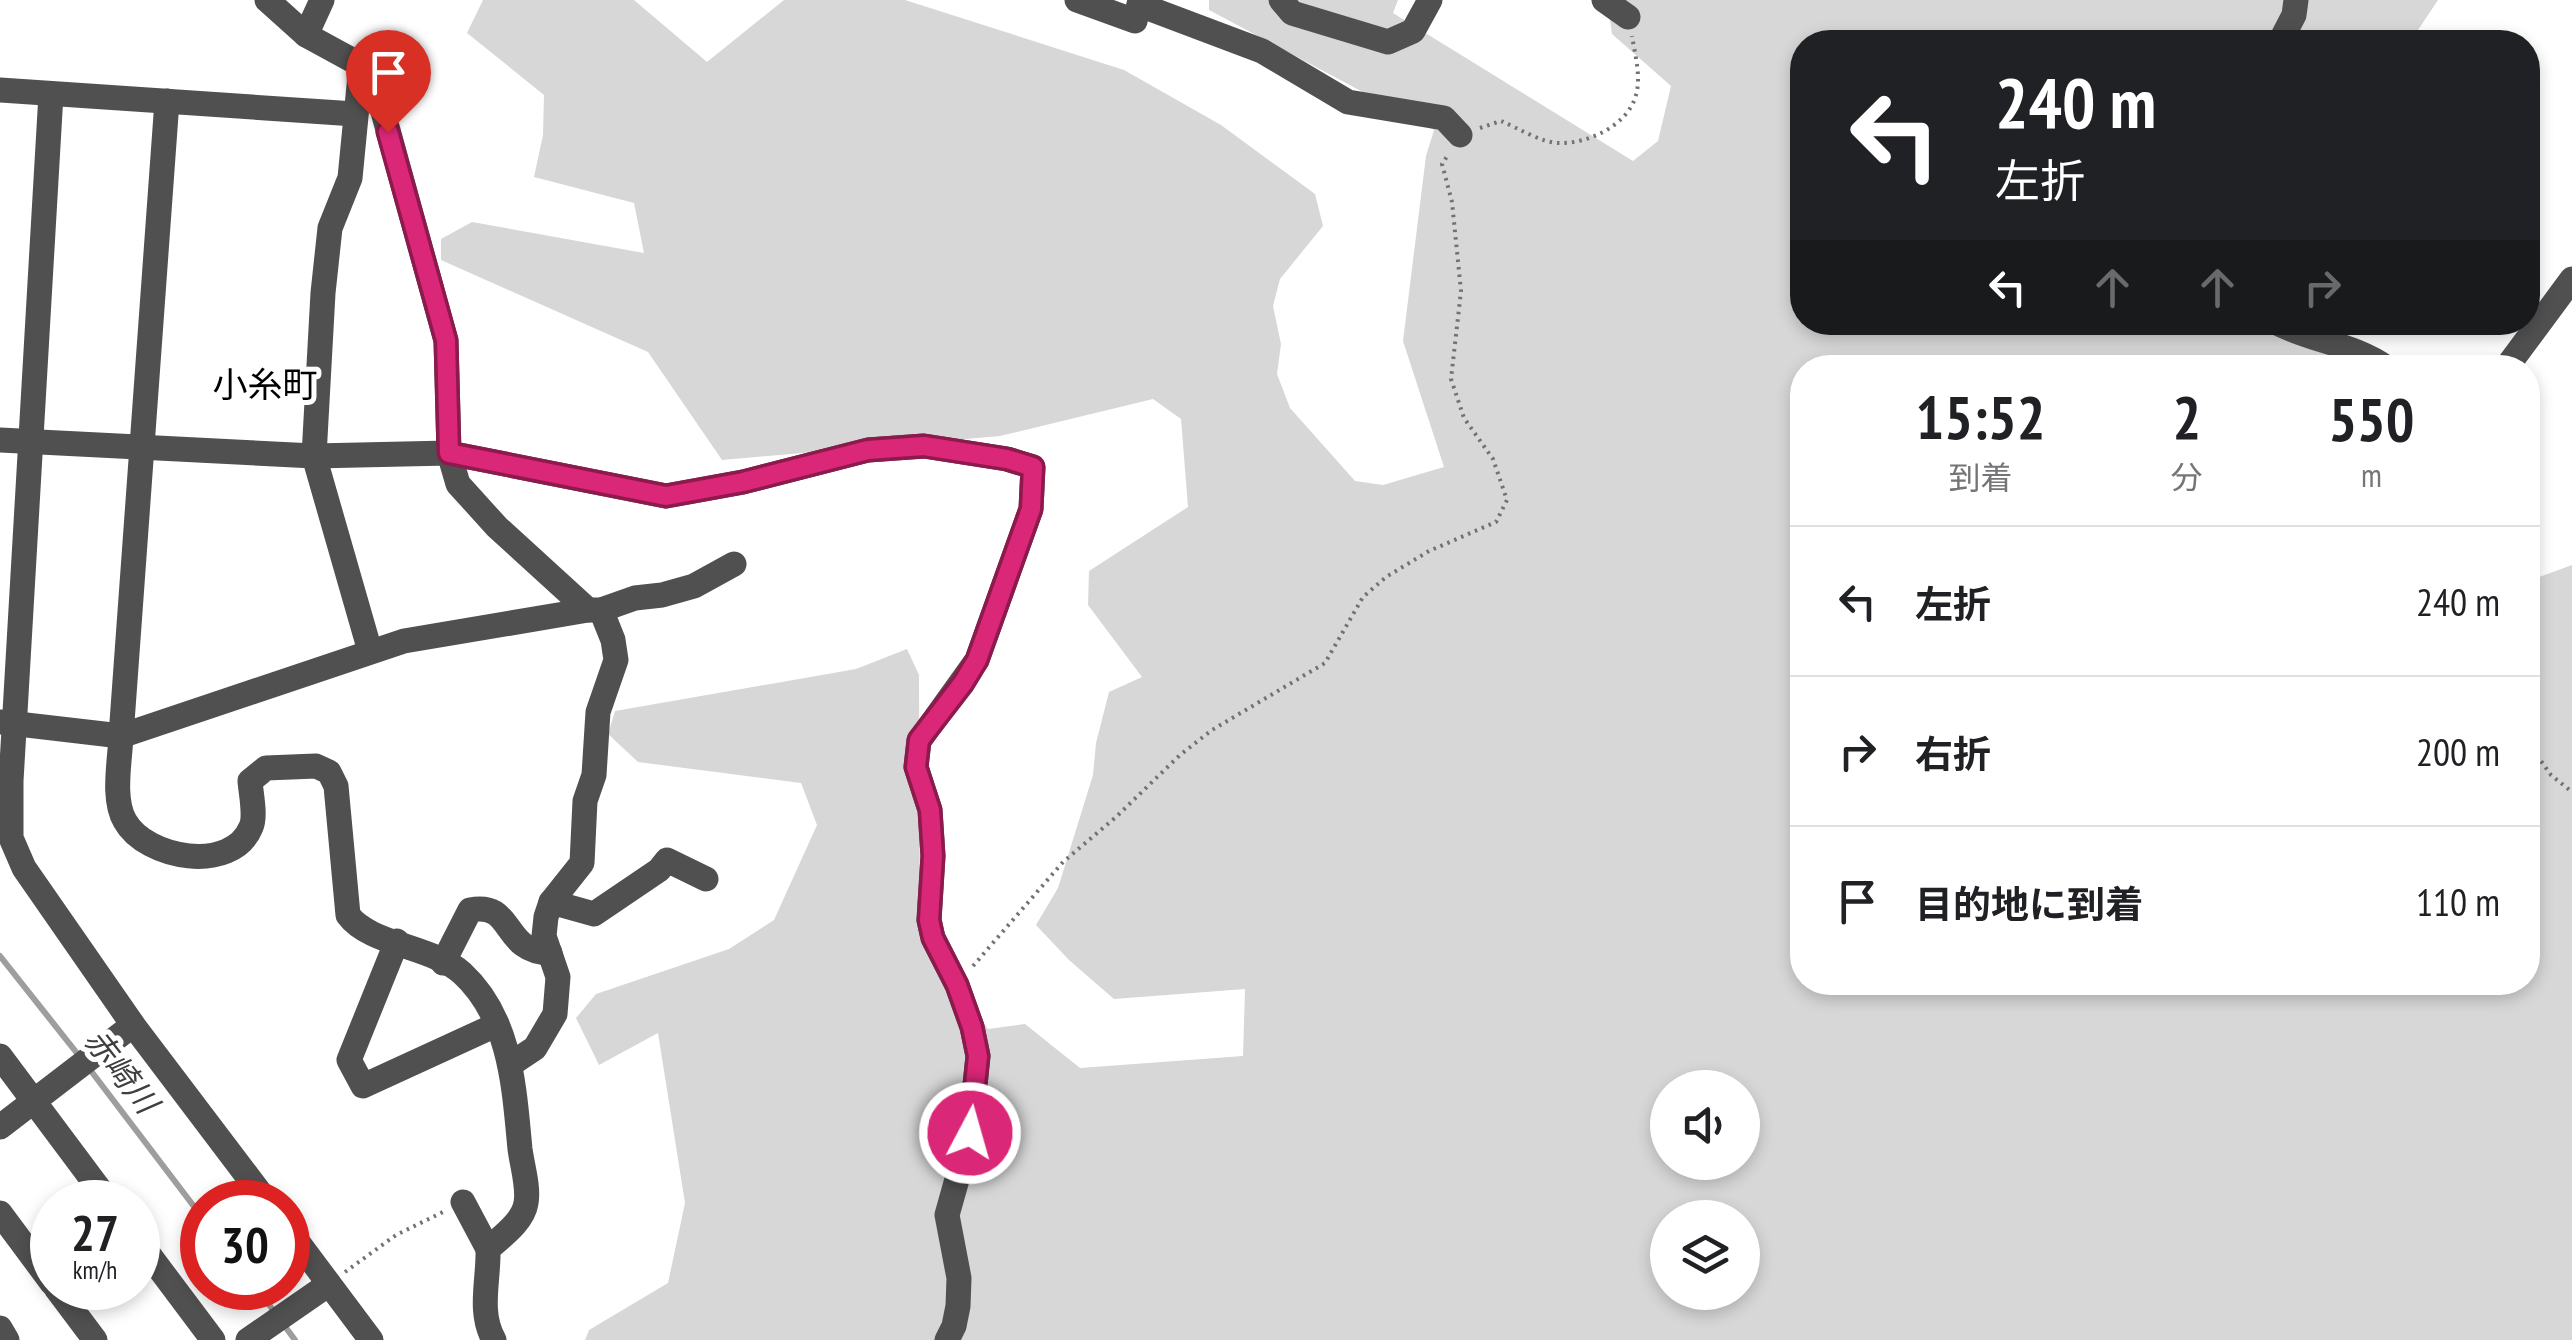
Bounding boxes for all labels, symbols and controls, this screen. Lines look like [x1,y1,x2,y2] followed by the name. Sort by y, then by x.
[346,30,431,133] pin
[361,45,416,100] icon: arrive
[1995,57,2156,147] text: 240 m
[1830,70,1960,200] icon: left
[1995,151,2085,209] text: 左折
[1980,260,2035,315] icon: left
[2085,260,2140,315] icon: ahead
[2190,260,2245,315] icon: ahead
[2295,260,2350,315] icon: right
[212,361,318,407] district label: 小糸町
[1916,378,2045,456] text: 15:52
[2173,378,2201,456] text: 2
[2328,380,2414,458] text: 550
[2361,454,2382,496] text: m
[1948,456,2012,498] text: 到着
[2171,456,2203,498] text: 分
[1830,574,1885,629] icon: left
[2416,577,2500,626] text: 240 m
[1915,579,1991,628] text: 左折
[1830,724,1885,779] icon: right
[2416,727,2500,776] text: 200 m
[1915,729,1991,778] text: 右折
[1830,874,1885,929] icon: arrive
[2416,877,2500,926] text: 110 m
[1915,879,2143,928] text: 目的地に到着
[76,1020,170,1123] water label: 赤崎川
[1650,1070,1760,1310] map controls
[1650,1070,1760,1180] button: sound
[918,1081,1022,1185] position arrow
[180,1180,310,1310] speed limit sign: 30
[71,1200,119,1265] text: 27
[1650,1200,1760,1310] button: layers
[73,1254,117,1286] text: km/h

